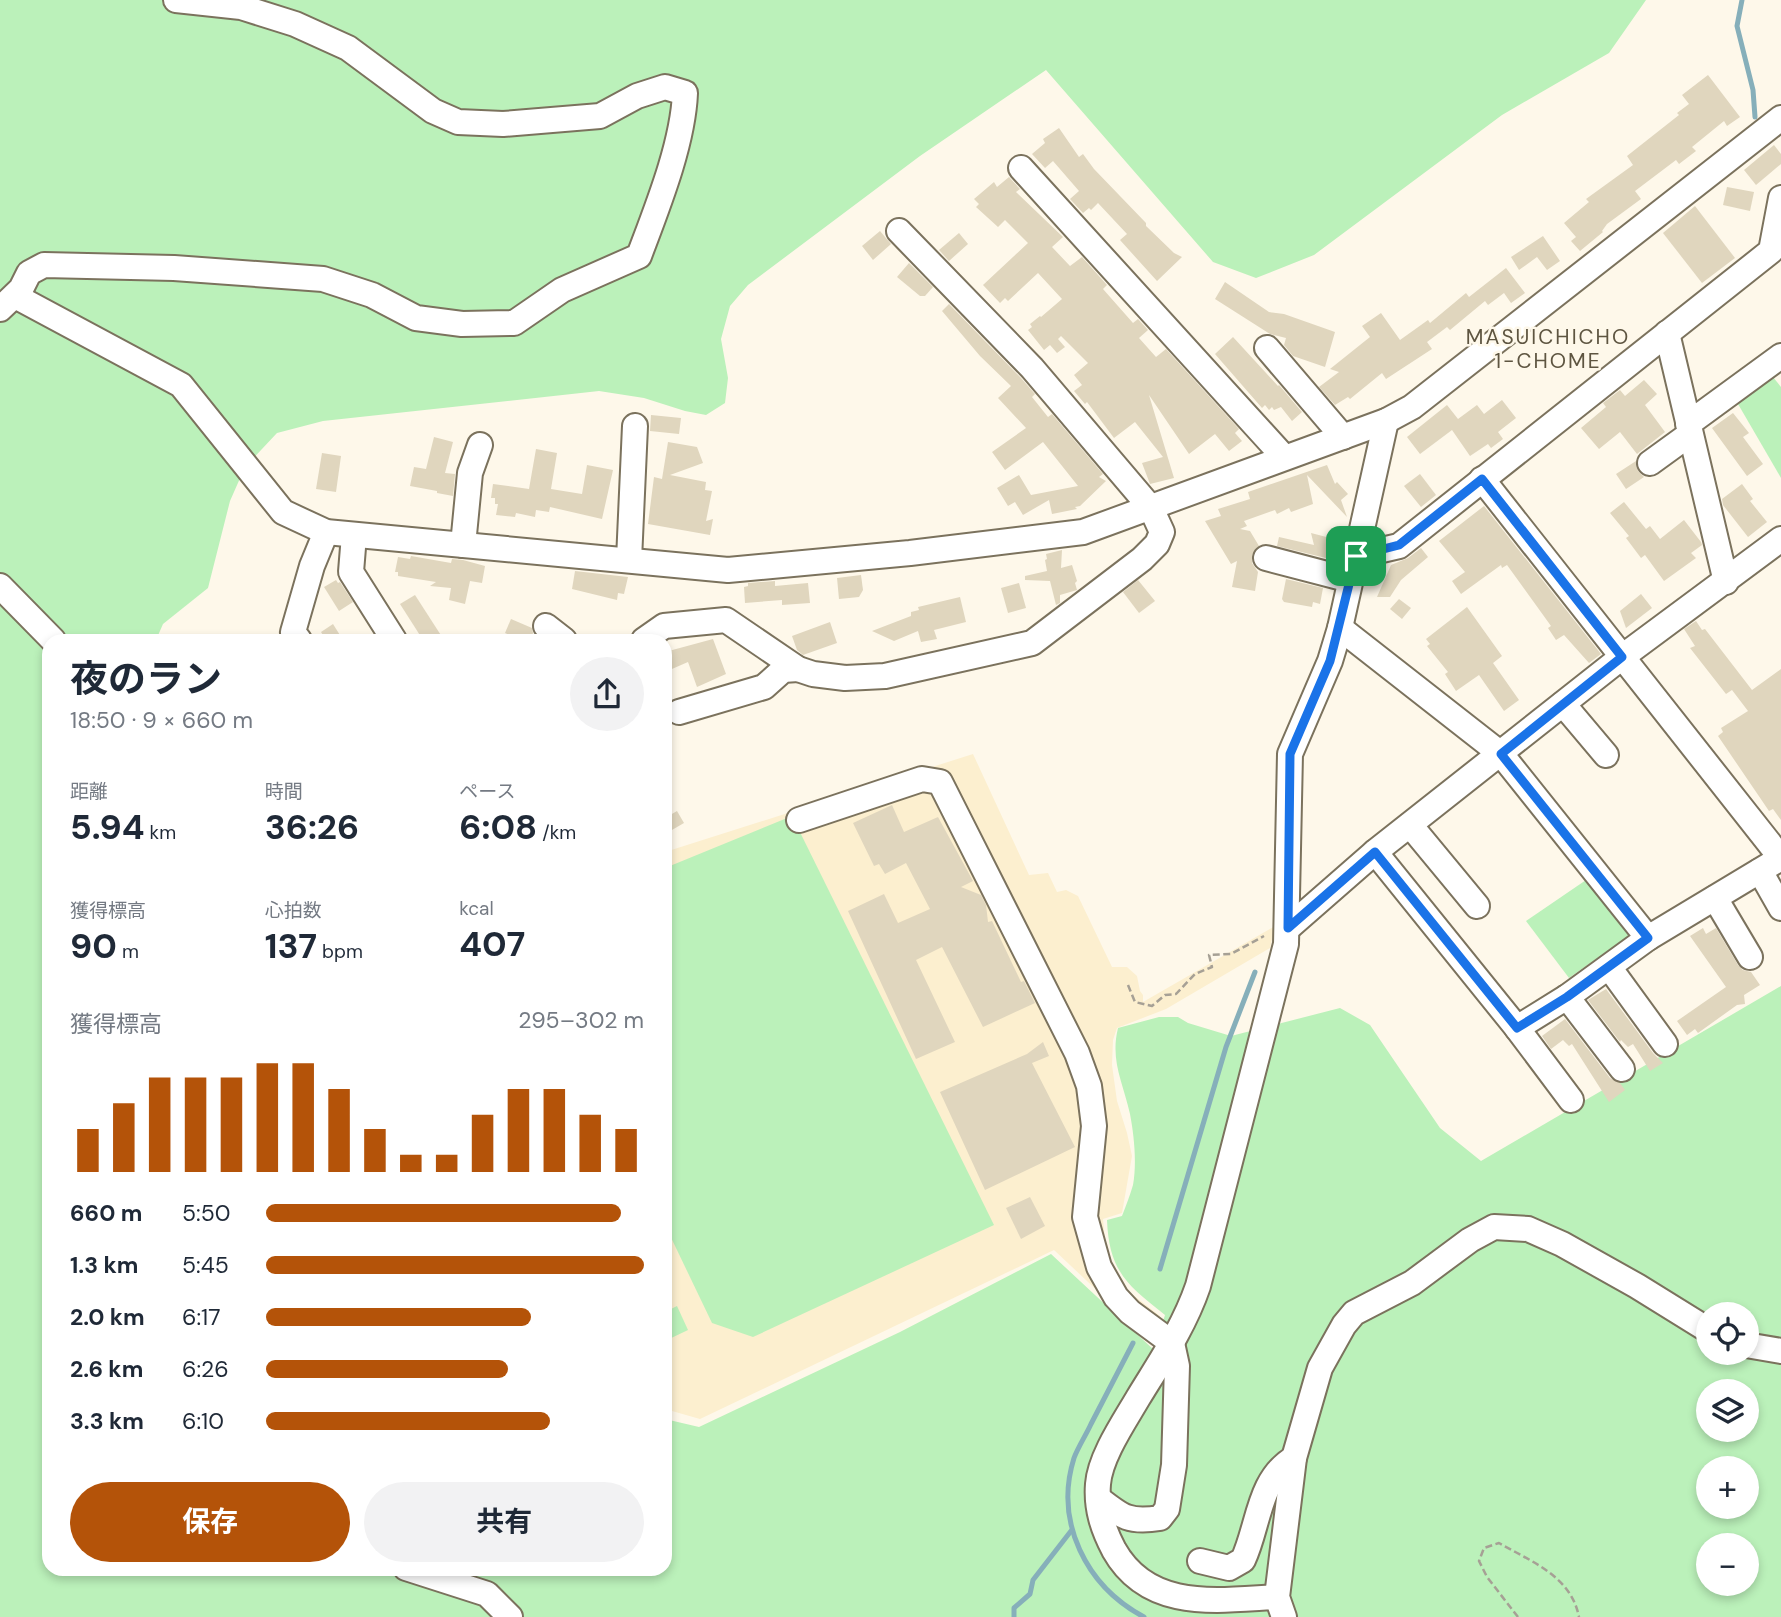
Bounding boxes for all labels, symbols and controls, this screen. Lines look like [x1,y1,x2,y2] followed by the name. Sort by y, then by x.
[1466,323,1630,375] district label: MASUICHICHO 1-CHOME
[1326,526,1386,586] pin
[1337,537,1375,575] icon: arrive
[70,654,222,704] text: 夜のラン
[570,657,644,731] button: share
[70,705,253,735] text: 18:50 · 9 × 660 m
[70,779,108,804] text: 距離
[265,779,303,804] text: 時間
[459,779,515,804] text: ペース
[70,804,145,850] text: 5.94
[265,804,359,850] text: 36:26
[459,804,537,850] text: 6:08
[145,820,176,845] text: km
[537,820,576,845] text: /km
[459,896,494,921] text: kcal
[70,898,146,923] text: 獲得標高
[265,898,322,923] text: 心拍数
[459,921,525,967] text: 407
[70,923,117,969] text: 90
[265,923,317,969] text: 137
[117,939,139,964] text: m
[317,939,363,964] text: bpm
[518,1005,644,1035] text: 295–302 m
[70,1009,162,1039] text: 獲得標高
[70,1198,142,1228] text: 660 m
[182,1198,230,1228] text: 5:50
[70,1250,138,1280] text: 1.3 km
[182,1250,229,1280] text: 5:45
[70,1302,145,1332] text: 2.0 km
[182,1302,221,1332] text: 6:17
[1696,1302,1759,1596] map controls
[1696,1302,1759,1365] button: locate
[70,1354,143,1384] text: 2.6 km
[182,1354,229,1384] text: 6:26
[1696,1379,1759,1442] button: layers
[70,1406,144,1436] text: 3.3 km
[182,1406,224,1436] text: 6:10
[1696,1456,1759,1519] button: +
[70,1482,350,1562] button: 保存
[364,1482,644,1562] button: 共有
[1696,1533,1759,1596] button: −

